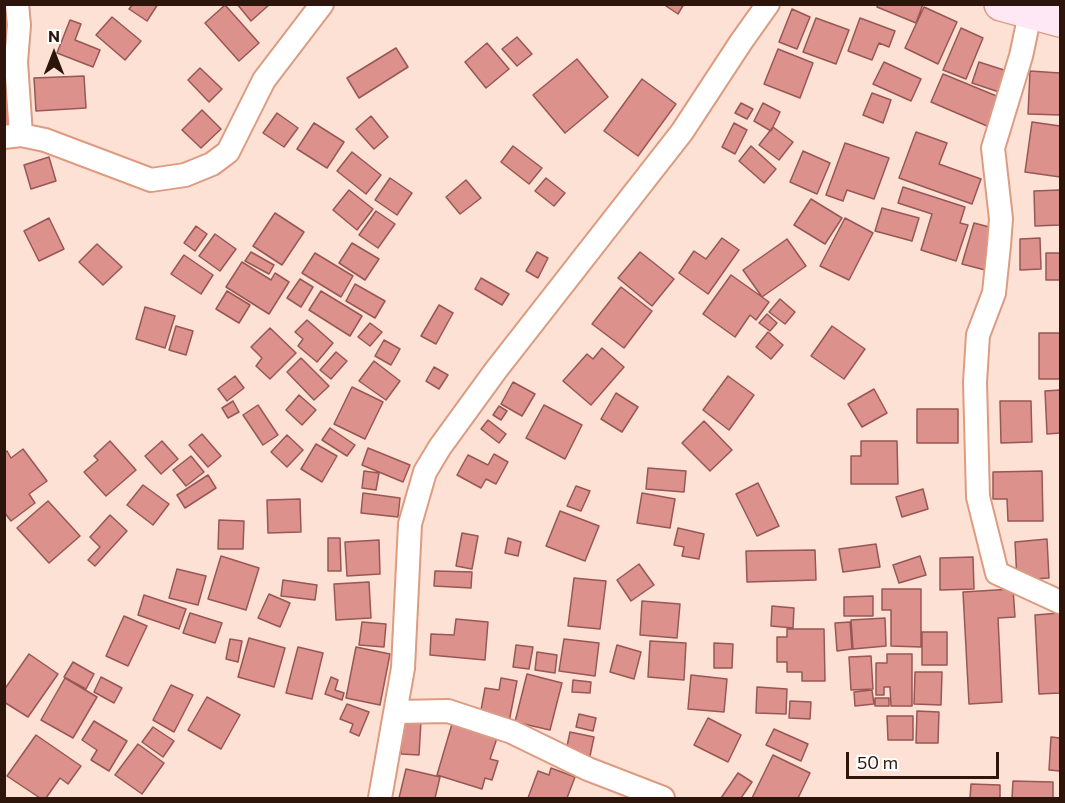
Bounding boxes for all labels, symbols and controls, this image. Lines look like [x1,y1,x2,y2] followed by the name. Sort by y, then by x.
[24,24,84,84] north arrow
[48,26,60,45] text: N
[849,740,1002,778] scale bar
[857,751,898,773] text: 50 m

